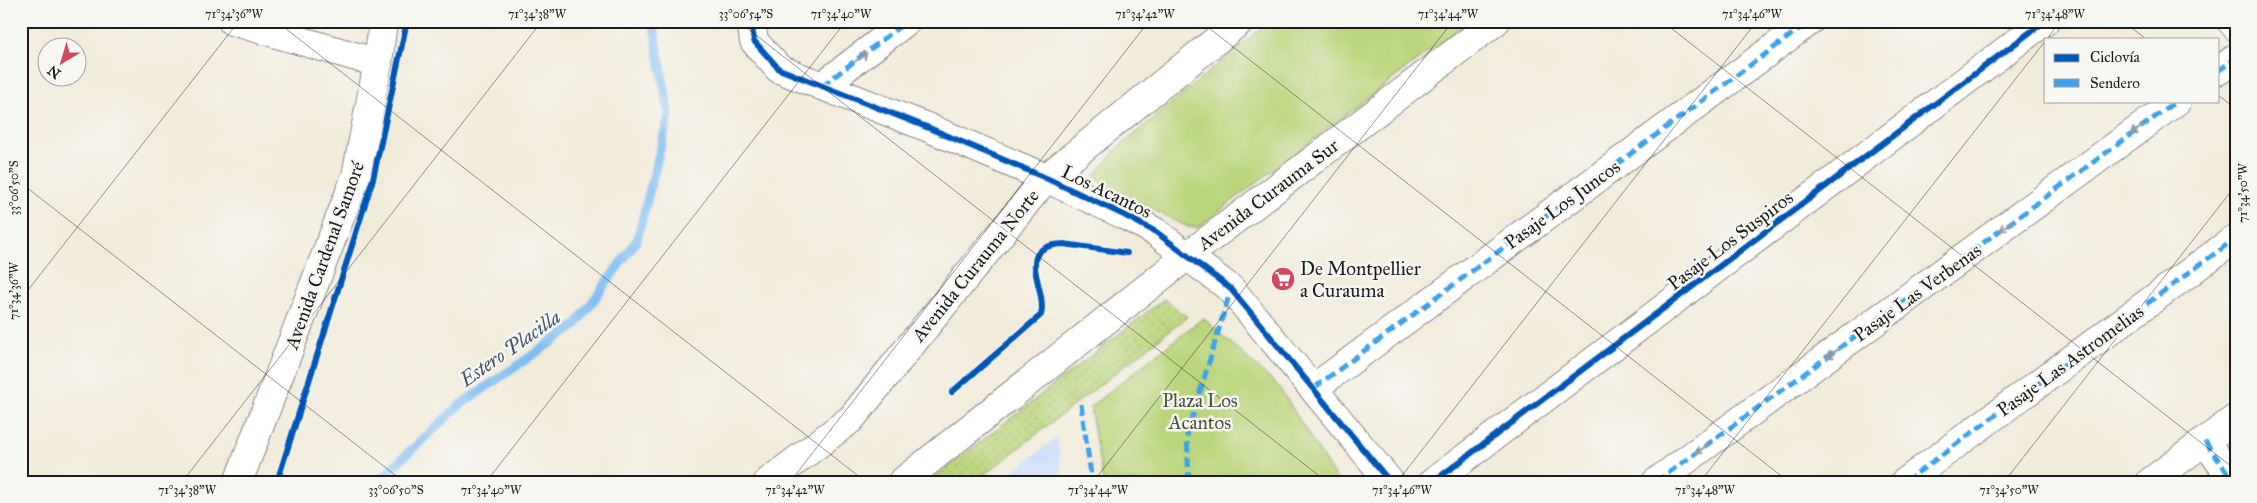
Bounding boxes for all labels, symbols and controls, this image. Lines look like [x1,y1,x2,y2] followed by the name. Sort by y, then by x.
[205,7,264,21] text: 71°34'36"W
[508,7,567,21] text: 71°34'38"W
[719,7,773,21] text: 33°06'54"S
[811,7,872,21] text: 71°34'40"W
[1115,7,1175,21] text: 71°34'42"W
[1418,7,1479,21] text: 71°34'44"W
[1722,7,1782,21] text: 71°34'46"W
[2025,7,2086,21] text: 71°34'48"W
[38,38,88,88] north arrow
[2044,38,2220,102] legend
[2090,48,2141,66] text: Ciclovía
[854,51,867,62] one-way arrow
[44,61,64,82] text: N
[2090,74,2140,92] text: Sendero
[2131,125,2145,135] one-way arrow
[1192,133,1344,255] street label: Avenida Curauma Sur
[1500,155,1625,255] street label: Pasaje Los Juncos
[279,158,369,353] street label: Avenida Cardenal Samoré
[7,160,21,216] text: 33°06'50"S
[1058,160,1156,223] street label: Los Acantos
[2236,163,2250,223] text: 71°34'50"W
[906,184,1044,347] street label: Avenida Curauma Norte
[1663,186,1798,295] street label: Pasaje Los Suspiros
[1999,221,2013,231] one-way arrow
[1849,238,1986,347] street label: Pasaje Las Verbenas
[1300,257,1422,302] place label: De Montpellier a Curauma
[7,261,21,320] text: 71°34'36"W
[1270,266,1296,292] supermarket icon: De Montpellier a Curauma
[1993,299,2148,421] street label: Pasaje Las Astromelias
[454,304,565,392] water label: Estero Placilla
[1826,348,1840,358] one-way arrow
[1162,389,1238,434] park label: Plaza Los Acantos
[1695,444,1709,454] one-way arrow
[158,483,217,497] text: 71°34'38"W
[368,483,424,497] text: 33°06'50"S
[461,483,522,497] text: 71°34'40"W
[765,483,825,497] text: 71°34'42"W
[1068,483,1129,497] text: 71°34'44"W
[1372,483,1432,497] text: 71°34'46"W
[1675,483,1736,497] text: 71°34'48"W
[1979,483,2039,497] text: 71°34'50"W

